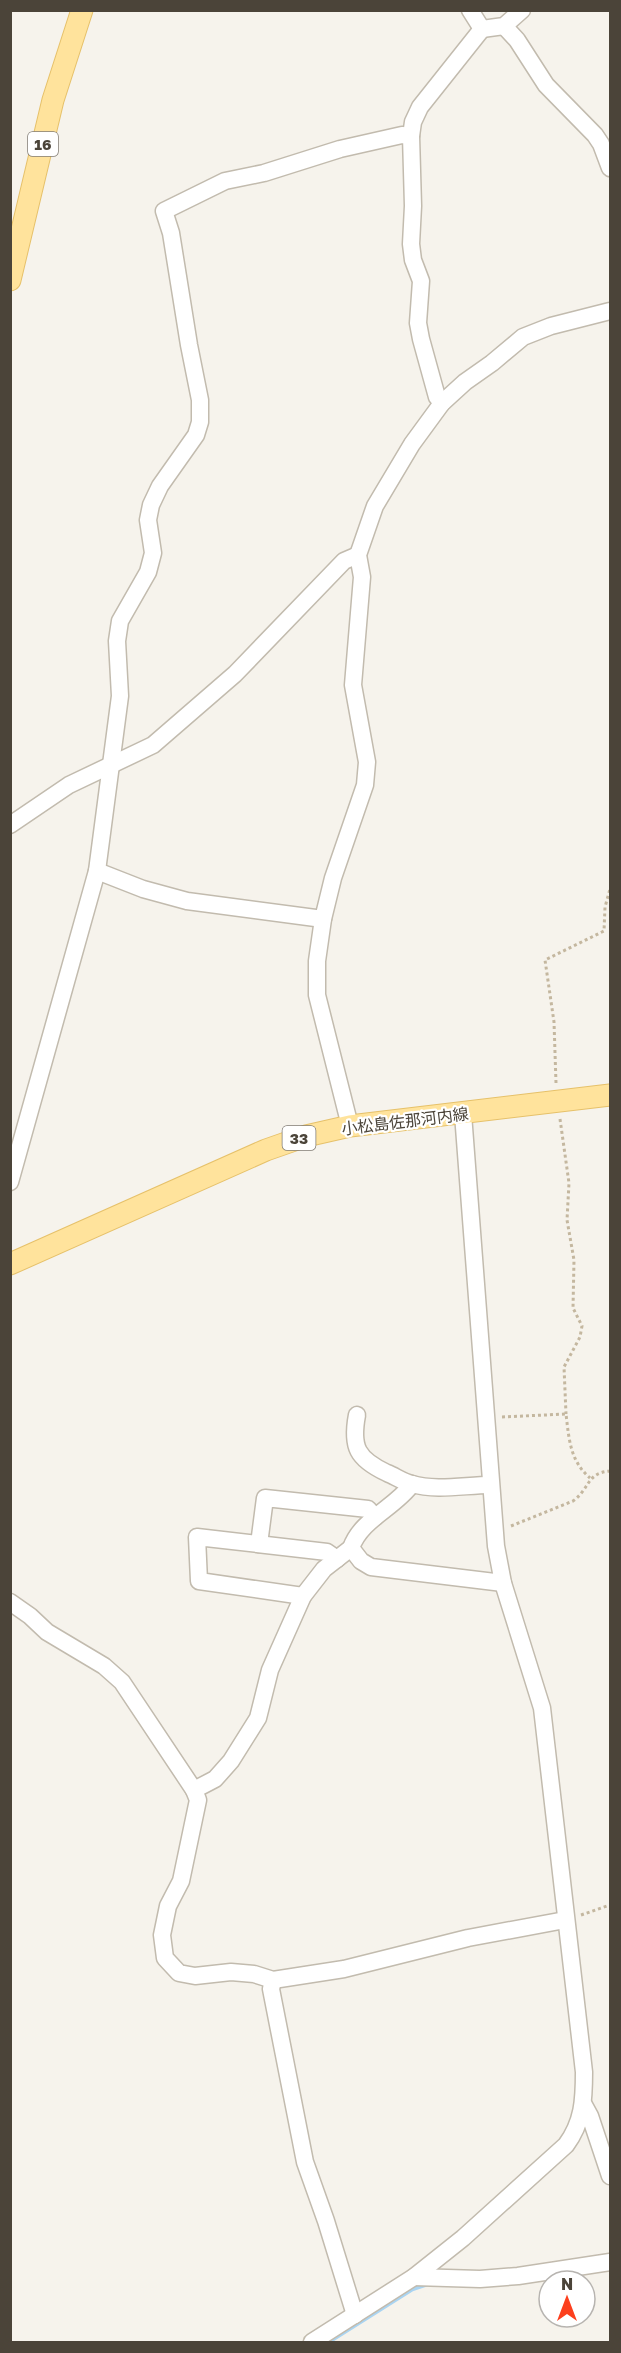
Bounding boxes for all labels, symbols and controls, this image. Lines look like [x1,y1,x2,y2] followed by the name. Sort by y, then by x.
[28,132,58,156] road number: 16
[340,1103,470,1139] street label: 小松島佐那河内線
[282,1126,316,1150] road number: 33
[537,2269,597,2329] north arrow
[561,2274,573,2294] text: N

